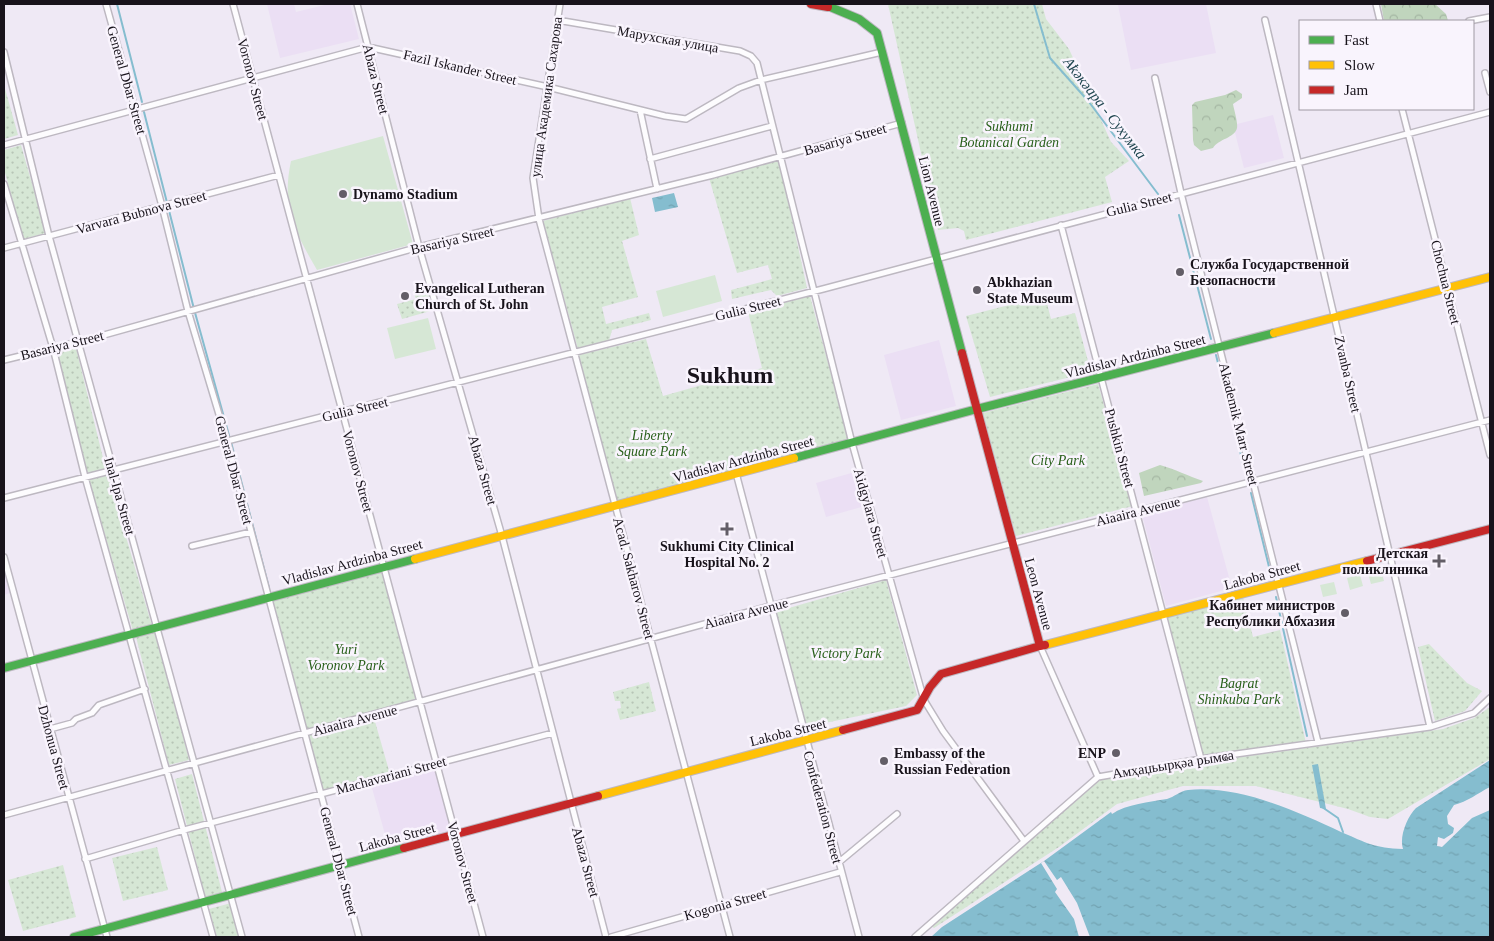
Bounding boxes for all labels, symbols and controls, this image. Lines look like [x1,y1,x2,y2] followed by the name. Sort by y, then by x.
[528,15,565,178] street label: улица Академика Сахарова
[1299,20,1474,110] legend
[616,23,721,56] street label: Марухская улица
[104,24,149,136] street label: General Dbar Street
[1344,32,1370,48] text: Fast
[234,37,271,122] street label: Voronov Street
[360,42,392,116] street label: Abaza Street
[402,47,518,88] street label: Fazil Iskander Street
[1060,53,1150,162] water label: Аҟәкәара - Сухумка
[1344,57,1375,73] text: Slow
[1344,82,1368,98] text: Jam
[959,119,1059,150] park label: Sukhumi Botanical Garden
[802,121,888,158] street label: Basariya Street
[916,155,947,228] street label: Lion Avenue
[353,187,458,202] place label: Dynamo Stadium
[75,188,208,237] street label: Varvara Bubnova Street
[337,188,349,200] marker: Dynamo Stadium
[1105,189,1174,220] street label: Gulia Street
[409,224,495,257] street label: Basariya Street
[1428,239,1463,326] street label: Chochua Street
[1190,257,1349,288] place label: Служба Государственной Безопасности
[1174,266,1186,278] marker: Служба Государственной Безопасности
[987,275,1073,306] place label: Abkhazian State Museum
[415,281,545,312] place label: Evangelical Lutheran Church of St. John
[971,284,983,296] marker: Abkhazian State Museum
[399,290,411,302] marker: Evangelical Lutheran Church of St. John
[714,293,783,324] street label: Gulia Street
[19,328,105,363] street label: Basariya Street
[1063,332,1207,381] street label: Vladislav Ardzinba Street
[1331,334,1364,414] street label: Zvanba Street
[1216,361,1261,487] street label: Akademik Marr Street
[687,362,773,388] district label: Sukhum
[321,394,390,425] street label: Gulia Street
[1102,407,1137,489] street label: Pushkin Street
[212,414,255,526] street label: General Dbar Street
[617,428,688,459] park label: Liberty Square Park
[339,429,376,514] street label: Voronov Street
[671,433,815,485] street label: Vladislav Ardzinba Street
[465,434,500,507] street label: Abaza Street
[1031,453,1086,468] park label: City Park
[101,455,138,537] street label: Inal-Ipa Street
[851,467,890,560] street label: Aidgylara Street
[1094,494,1182,529] street label: Aiaaira Avenue
[610,516,657,641] street label: Acad. Sakharov Street
[720,522,734,536] marker: Sukhumi City Clinical Hospital No. 2
[280,536,424,588] street label: Vladislav Ardzinba Street
[660,539,794,570] place label: Sukhumi City Clinical Hospital No. 2
[1342,546,1428,577] place label: Детская поликлиника
[1432,554,1446,568] marker: Детская поликлиника
[1022,556,1055,632] street label: Leon Avenue
[1222,558,1302,593] street label: Lakoba Street
[702,595,790,632] street label: Aiaaira Avenue
[1206,598,1335,629] place label: Кабинет министров Республики Абхазия
[1339,607,1351,619] marker: Кабинет министров Республики Абхазия
[308,642,385,673] park label: Yuri Voronov Park
[811,646,882,661] park label: Victory Park
[1198,676,1281,707] park label: Bagrat Shinkuba Park
[311,702,399,739] street label: Aiaaira Avenue
[35,703,72,791] street label: Dzhonua Street
[748,716,828,749] street label: Lakoba Street
[894,746,1011,777] place label: Embassy of the Russian Federation
[1078,746,1106,761] place label: ENP
[1110,747,1122,759] marker: ENP
[1111,747,1236,782] street label: Амҳаџьырқәа рымҩа
[800,749,845,865] street label: Confederation Street
[335,754,448,797] street label: Machavariani Street
[878,755,890,767] marker: Embassy of the Russian Federation
[317,805,360,917] street label: General Dbar Street
[357,820,437,855] street label: Lakoba Street
[444,820,481,905] street label: Voronov Street
[569,825,602,899] street label: Abaza Street
[683,886,768,923] street label: Kogonia Street

